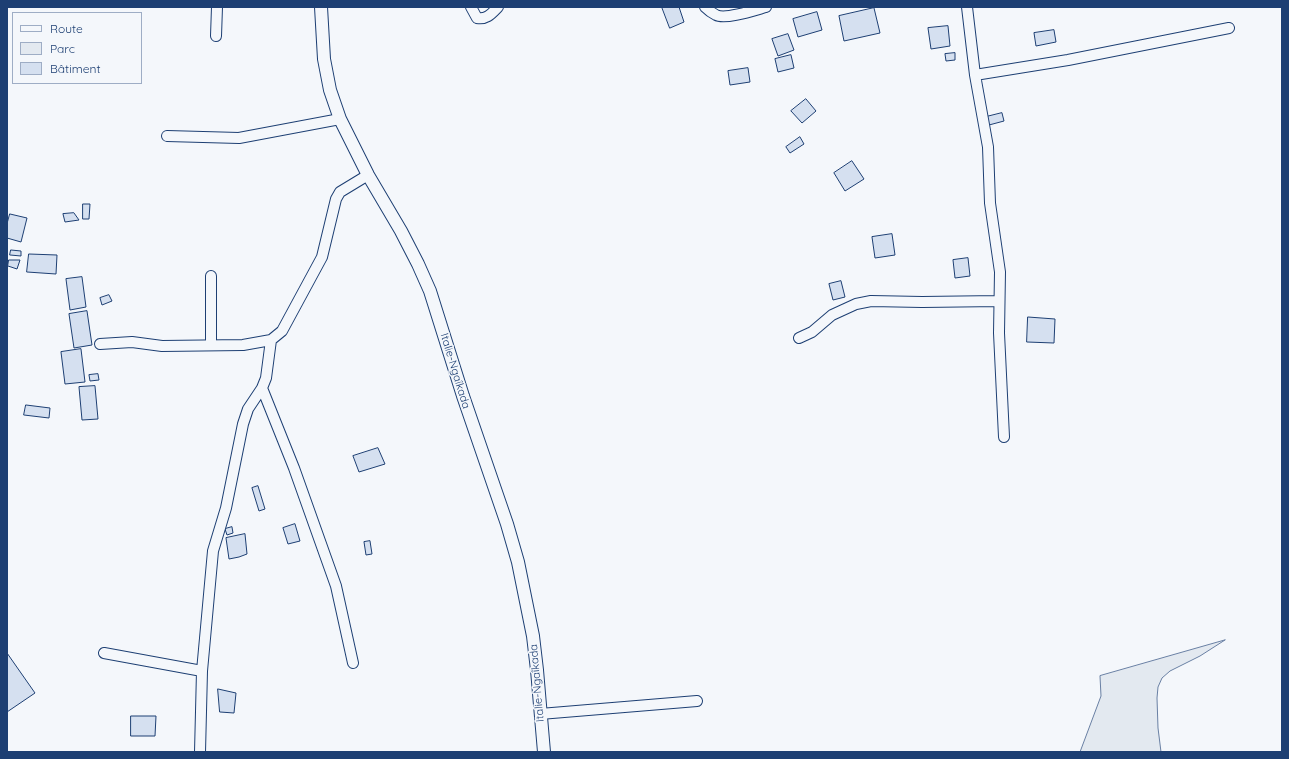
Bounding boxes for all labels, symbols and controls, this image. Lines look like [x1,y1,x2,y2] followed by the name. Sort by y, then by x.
[12,12,142,84] legend
[50,21,83,36] text: Route
[50,41,75,56] text: Parc
[50,61,100,76] text: Bâtiment
[437,332,473,410] street label: Italie-Ngaîkada
[527,643,547,723] street label: Italie-Ngaîkada

